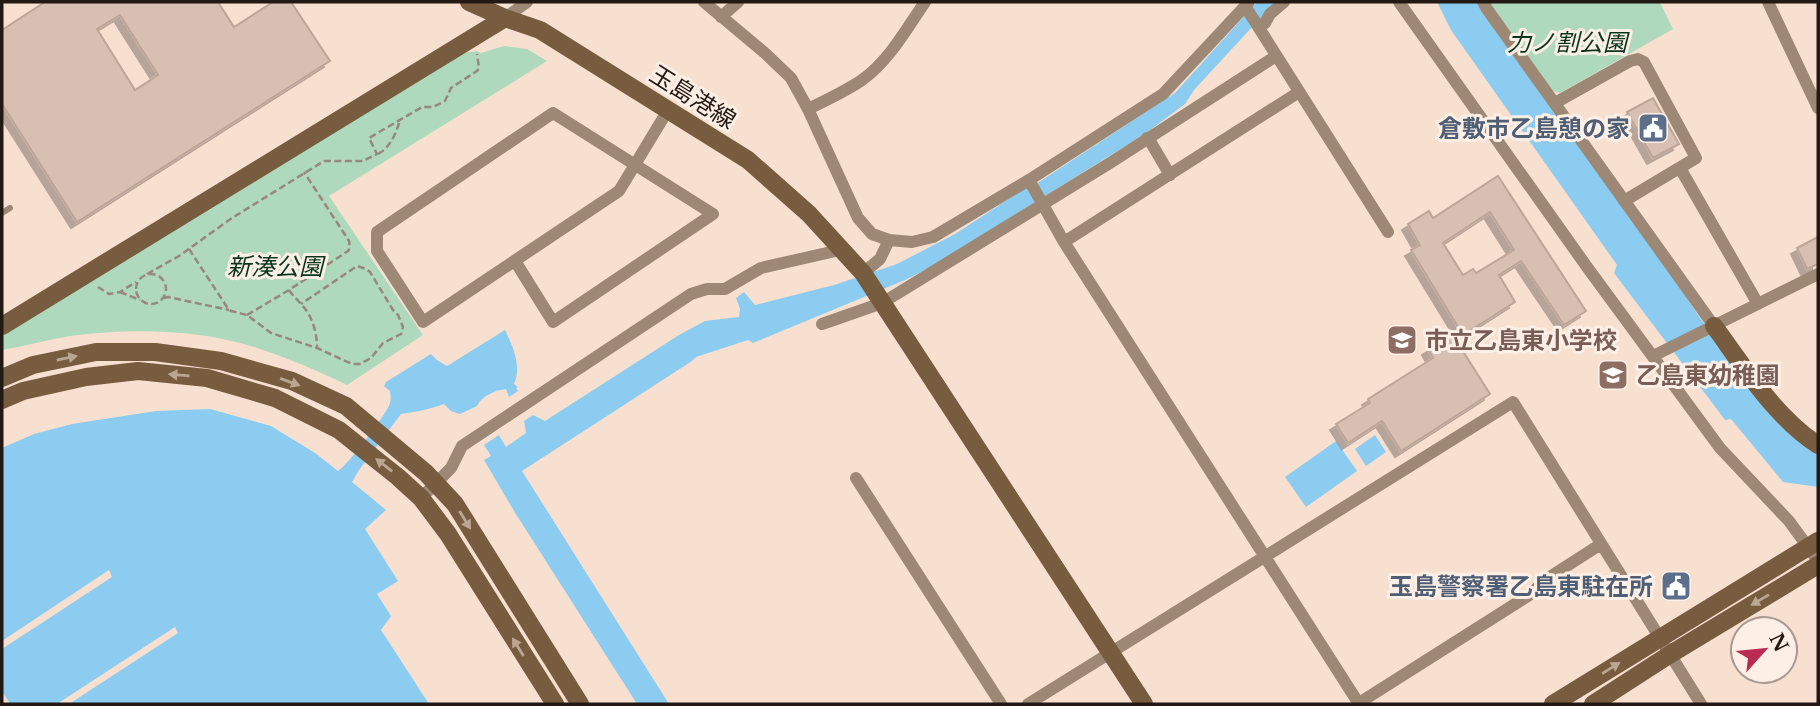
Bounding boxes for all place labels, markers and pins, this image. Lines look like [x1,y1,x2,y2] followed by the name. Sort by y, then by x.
[1636,111,1670,145] public building icon: 倉敷市乙島憩の家
[1438,114,1630,143] place label: 倉敷市乙島憩の家
[1385,323,1419,357] school or university icon: 市立乙島東小学校
[1425,326,1617,355] place label: 市立乙島東小学校
[1596,358,1630,392] school or university icon: 乙島東幼稚園
[1636,361,1780,390] place label: 乙島東幼稚園
[1659,569,1693,603] public building icon: 玉島警察署乙島東駐在所
[1389,572,1653,601] place label: 玉島警察署乙島東駐在所

